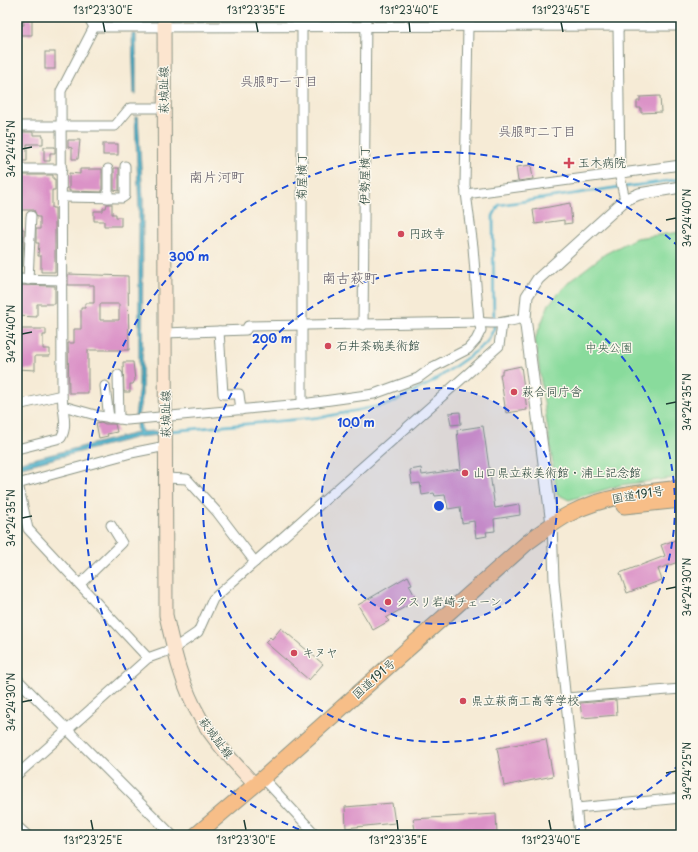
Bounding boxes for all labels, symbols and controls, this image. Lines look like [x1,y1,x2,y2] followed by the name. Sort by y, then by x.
[73,2,133,17] text: 131°23'30"E
[227,2,285,17] text: 131°23'35"E
[379,2,439,17] text: 131°23'40"E
[532,2,590,17] text: 131°23'45"E
[154,66,172,114] street label: 萩城趾線
[240,71,318,90] district label: 呉服町一丁目
[3,120,18,178] text: 34°24'45"N
[498,121,576,140] district label: 呉服町二丁目
[355,145,373,205] street label: 伊勢屋横丁
[292,152,310,200] street label: 菊屋横丁
[578,153,626,171] place label: 玉木病院
[563,157,575,169] marker: 玉木病院
[189,166,245,187] district label: 南片河町
[679,189,694,247] text: 34°24'40"N
[409,224,445,242] place label: 円政寺
[396,229,406,239] marker: 円政寺
[169,247,209,265] text: 300 m
[322,267,378,288] district label: 南古萩町
[3,305,18,363] text: 34°24'40"N
[252,329,292,347] text: 200 m
[336,336,420,354] place label: 石井茶碗美術館
[585,338,633,356] park label: 中央公園
[323,341,333,351] marker: 石井茶碗美術館
[679,373,694,431] text: 34°24'35"N
[522,382,582,400] place label: 萩合同庁舎
[509,387,519,397] marker: 萩合同庁舎
[156,390,174,438] street label: 萩城趾線
[337,413,375,431] text: 100 m
[473,463,641,481] place label: 山口県立萩美術館・浦上記念館
[460,468,470,478] marker: 山口県立萩美術館・浦上記念館
[610,481,665,507] street label: 国道191号
[3,489,18,547] text: 34°24'35"N
[432,499,446,513] centre of rings
[679,557,694,616] text: 34°24'30"N
[396,592,502,610] place label: クスリ岩崎チェーン
[383,597,393,607] marker: クスリ岩崎チェーン
[302,643,338,661] place label: キヌヤ
[289,648,299,658] marker: キヌヤ
[348,654,399,703] street label: 国道191号
[3,672,18,731] text: 34°24'30"N
[471,691,579,709] place label: 県立萩商工高等学校
[458,696,468,706] marker: 県立萩商工高等学校
[195,713,238,762] street label: 萩城趾線
[679,742,694,800] text: 34°24'25"N
[64,832,122,847] text: 131°23'25"E
[216,832,276,847] text: 131°23'30"E
[369,832,427,847] text: 131°23'35"E
[521,832,581,847] text: 131°23'40"E

